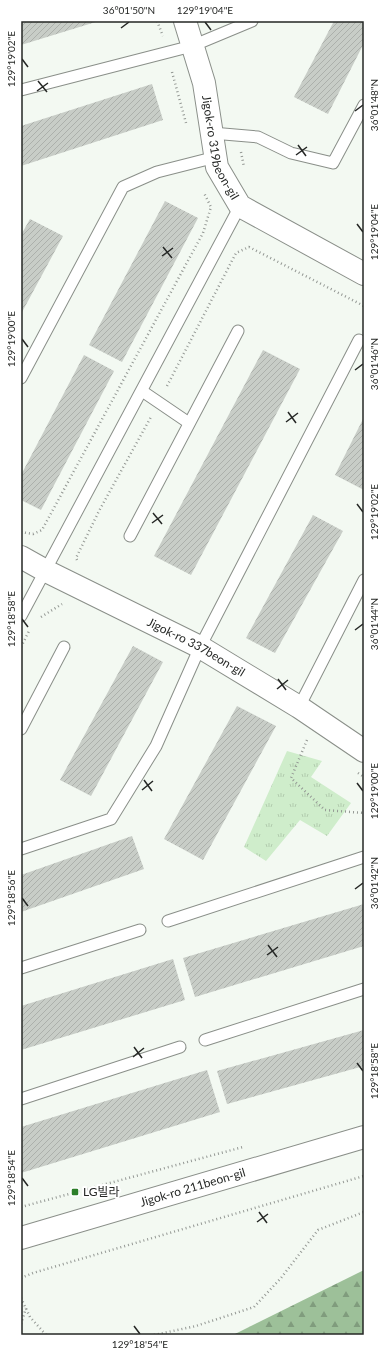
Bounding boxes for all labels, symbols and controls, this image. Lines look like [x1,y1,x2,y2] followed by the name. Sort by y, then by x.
[103,4,155,16] text: 36°01'50"N
[177,4,233,16] text: 129°19'04"E
[5,31,17,87] text: 129°19'02"E
[368,79,380,131] text: 36°01'48"N
[199,94,243,202] street label: Jigok-ro 319beon-gil
[368,204,380,260] text: 129°19'04"E
[5,311,17,367] text: 129°19'00"E
[368,338,380,390] text: 36°01'46"N
[368,484,380,540] text: 129°19'02"E
[5,591,17,647] text: 129°18'58"E
[368,598,380,650] text: 36°01'44"N
[145,614,248,680] street label: Jigok-ro 337beon-gil
[368,763,380,819] text: 129°19'00"E
[368,857,380,909] text: 36°01'42"N
[5,870,17,926] text: 129°18'56"E
[368,1043,380,1099] text: 129°18'58"E
[5,1150,17,1206] text: 129°18'54"E
[138,1164,247,1210] street label: Jigok-ro 211beon-gil
[83,1184,120,1199] place label: LG빌라
[70,1187,80,1197] marker: LG빌라
[112,1338,168,1350] text: 129°18'54"E

